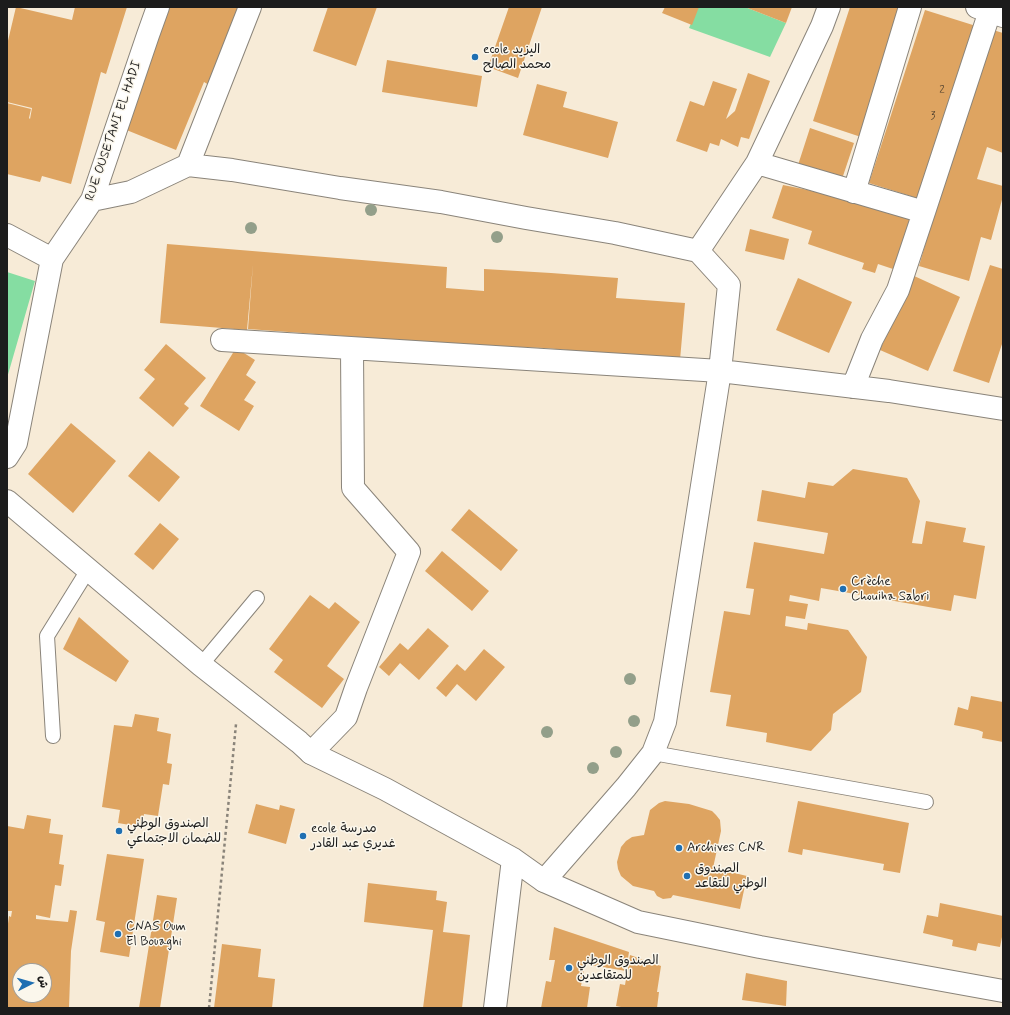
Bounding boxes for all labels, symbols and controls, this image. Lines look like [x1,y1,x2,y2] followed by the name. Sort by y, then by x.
[483,42,551,73] place label: ecole اليزيد محمد الصالح
[470,52,480,62] marker: ecole اليزيد محمد الصالح
[83,59,145,203] street label: RUE OUSETANI EL HADI
[939,84,945,98] house number: 2
[931,110,935,124] house number: 3
[851,574,929,605] place label: Crèche Chouiha Sabri
[838,584,848,594] marker: Crèche Chouiha Sabri
[127,816,221,847] place label: الصندوق الوطني للضمان الاجتماعي
[311,821,395,852] place label: ecole مدرسة غديري عبد القادر
[114,826,124,836] marker: الصندوق الوطني للضمان الاجتماعي
[298,831,308,841] marker: ecole مدرسة غديري عبد القادر
[687,840,765,856] place label: Archives CNR
[674,843,684,853] marker: Archives CNR
[695,861,767,892] place label: الصندوق الوطني للتقاعد
[682,871,692,881] marker: الصندوق الوطني للتقاعد
[126,919,186,950] place label: CNAS Oum El Bouaghi
[113,929,123,939] marker: CNAS Oum El Bouaghi
[577,953,659,984] place label: الصندوق الوطني للمتقاعدين
[12,963,52,1003] north arrow
[564,963,574,973] marker: الصندوق الوطني للمتقاعدين
[35,975,51,989] text: ش

